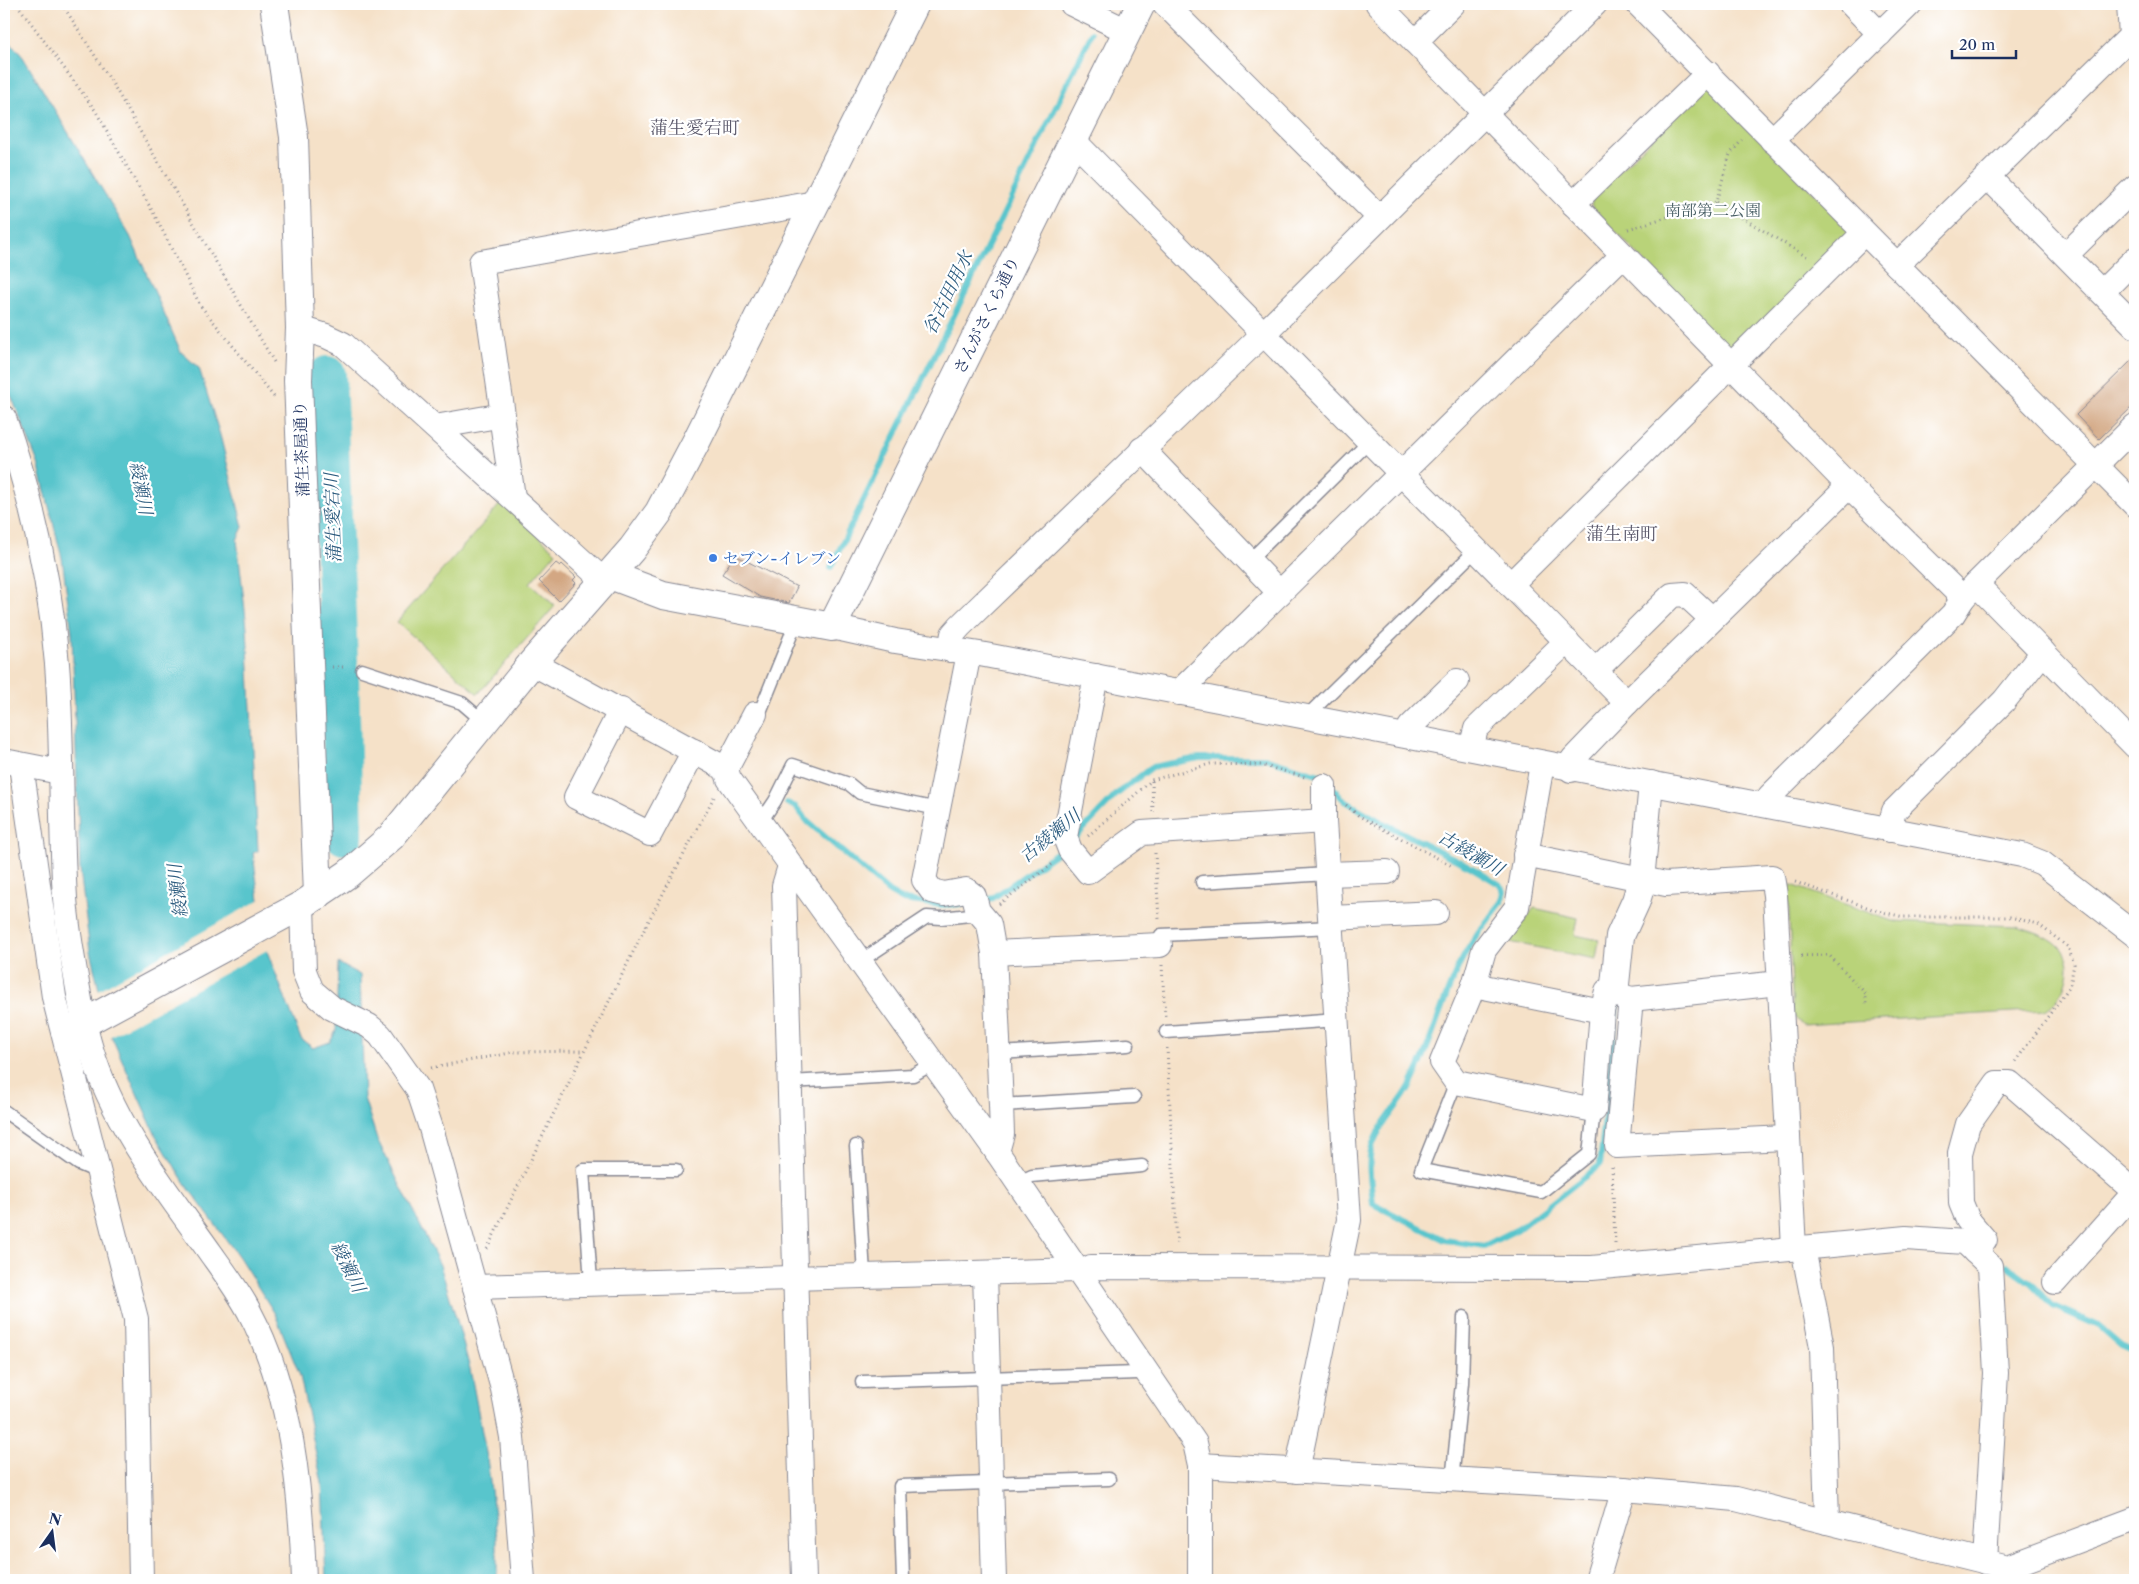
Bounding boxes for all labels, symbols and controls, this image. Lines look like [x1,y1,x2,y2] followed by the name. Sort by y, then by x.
[1952,28,2015,60] scale bar
[1959,35,1995,54] text: 20 m
[650,117,740,139] district label: 蒲生愛宕町
[1665,200,1761,220] park label: 南部第二公園
[918,246,978,338] water label: 谷古田用水
[949,253,1023,377] street label: さんがさくら通り
[289,401,313,497] street label: 蒲生茶屋通り
[125,459,157,519] water label: 綾瀬川
[320,471,346,563] water label: 蒲生愛宕川
[1586,523,1658,545] district label: 蒲生南町
[723,548,841,568] place label: セブン-イレブン
[707,552,719,564] marker: セブン-イレブン
[1015,804,1086,867] water label: 古綾瀬川
[1434,825,1509,882] water label: 古綾瀬川
[164,861,192,919] water label: 綾瀬川
[326,1238,371,1298] water label: 綾瀬川
[28,1506,78,1556] north arrow
[47,1509,63,1530] text: N

